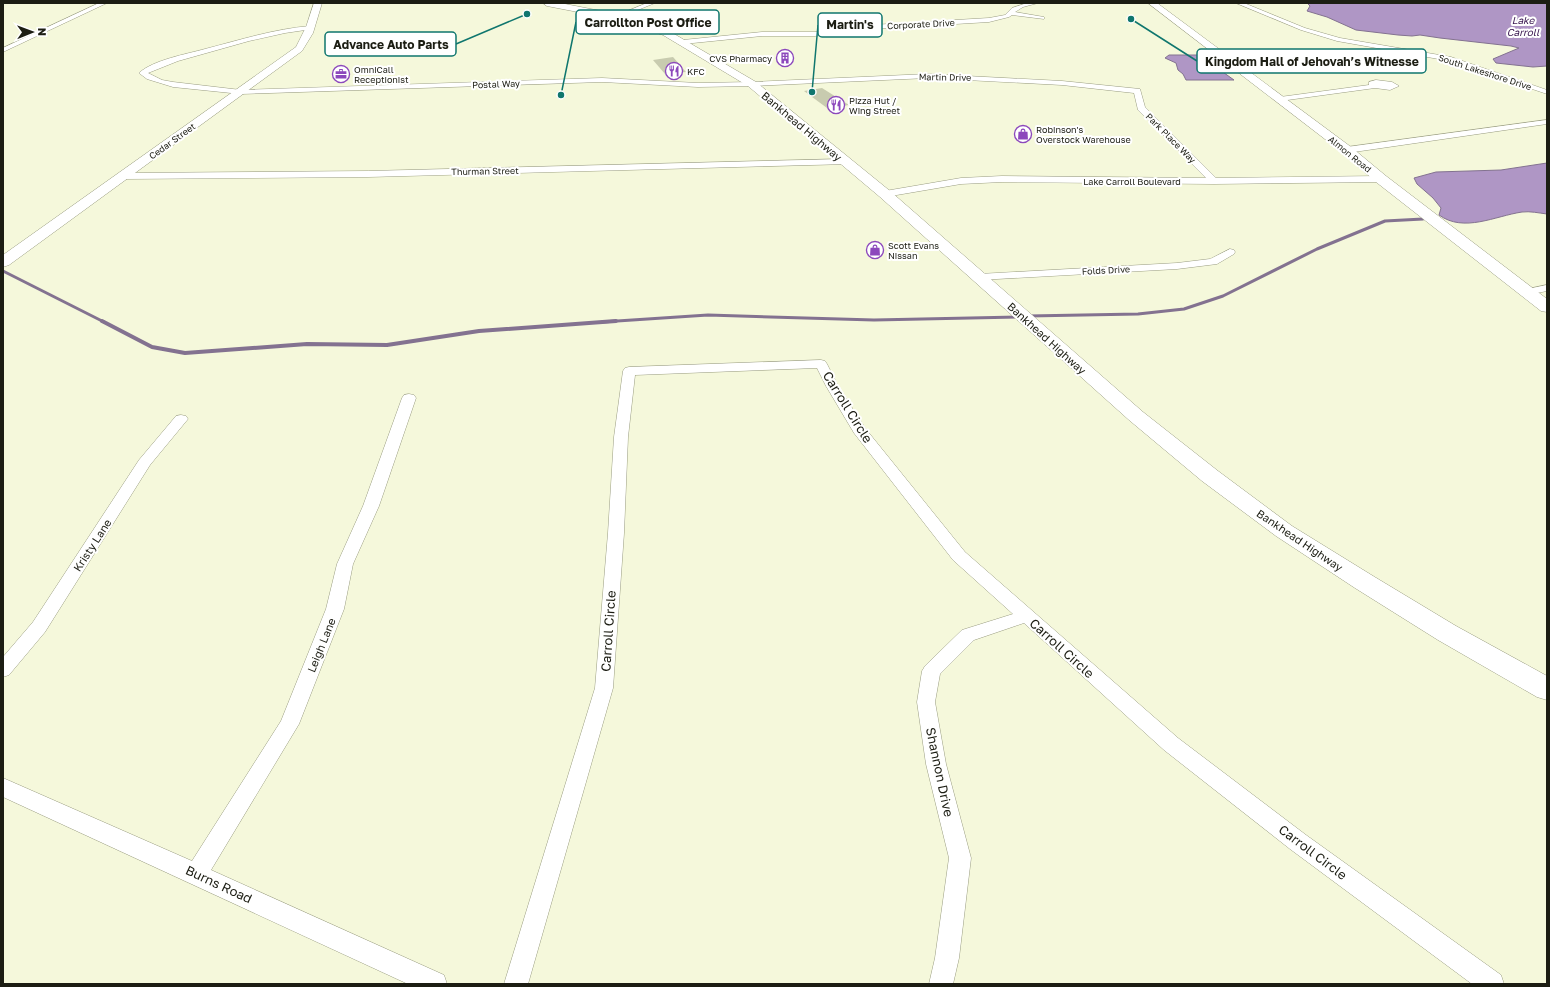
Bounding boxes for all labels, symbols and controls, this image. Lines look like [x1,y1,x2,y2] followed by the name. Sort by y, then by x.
[576,10,719,34] callout: Carrollton Post Office
[12,12,52,52] north arrow
[818,13,882,37] callout: Martin's
[1507,14,1540,38] water label: Lake Carroll
[584,15,712,30] text: Carrollton Post Office
[826,17,874,32] text: Martin's
[887,17,955,31] street label: Corporate Drive
[36,28,49,36] text: N
[325,32,456,56] callout: Advance Auto Parts
[333,37,449,52] text: Advance Auto Parts
[775,48,795,68] building icon: CVS Pharmacy
[1197,49,1426,73] callout: Kingdom Hall of Jehovah’s Witnesse
[1437,52,1533,92] street label: South Lakeshore Drive
[709,53,772,64] place label: CVS Pharmacy
[1205,54,1419,69] text: Kingdom Hall of Jehovah’s Witnesse
[664,61,684,81] restaurant icon: KFC
[331,64,351,84] office icon: OmniCall Receptionist
[354,64,409,85] place label: OmniCall Receptionist
[687,66,705,77] place label: KFC
[919,71,971,83] street label: Martin Drive
[472,78,520,90] street label: Postal Way
[759,89,845,163] street label: Bankhead Highway
[826,95,846,115] restaurant icon: Pizza Hut / Wing Street
[849,95,900,116] place label: Pizza Hut / Wing Street
[1144,111,1198,165] street label: Park Place Way
[147,120,198,161] street label: Cedar Street
[1013,124,1033,144] shop icon: Robinson's Overstock Warehouse
[1036,124,1131,145] place label: Robinson's Overstock Warehouse
[1326,133,1374,175] street label: Almon Road
[451,165,519,177] street label: Thurman Street
[1083,176,1181,187] street label: Lake Carroll Boulevard
[865,240,885,260] shop icon: Scott Evans Nissan
[888,240,939,261] place label: Scott Evans Nissan
[1082,263,1130,277] street label: Folds Drive
[1005,299,1089,377] street label: Bankhead Highway
[820,368,876,446] street label: Carroll Circle
[1254,506,1346,574] street label: Bankhead Highway
[70,516,114,574] street label: Kristy Lane
[597,590,619,672] street label: Carroll Circle
[1026,615,1098,681] street label: Carroll Circle
[304,616,338,674] street label: Leigh Lane
[923,726,957,818] street label: Shannon Drive
[1276,821,1350,883] street label: Carroll Circle
[183,862,255,906] street label: Burns Road

